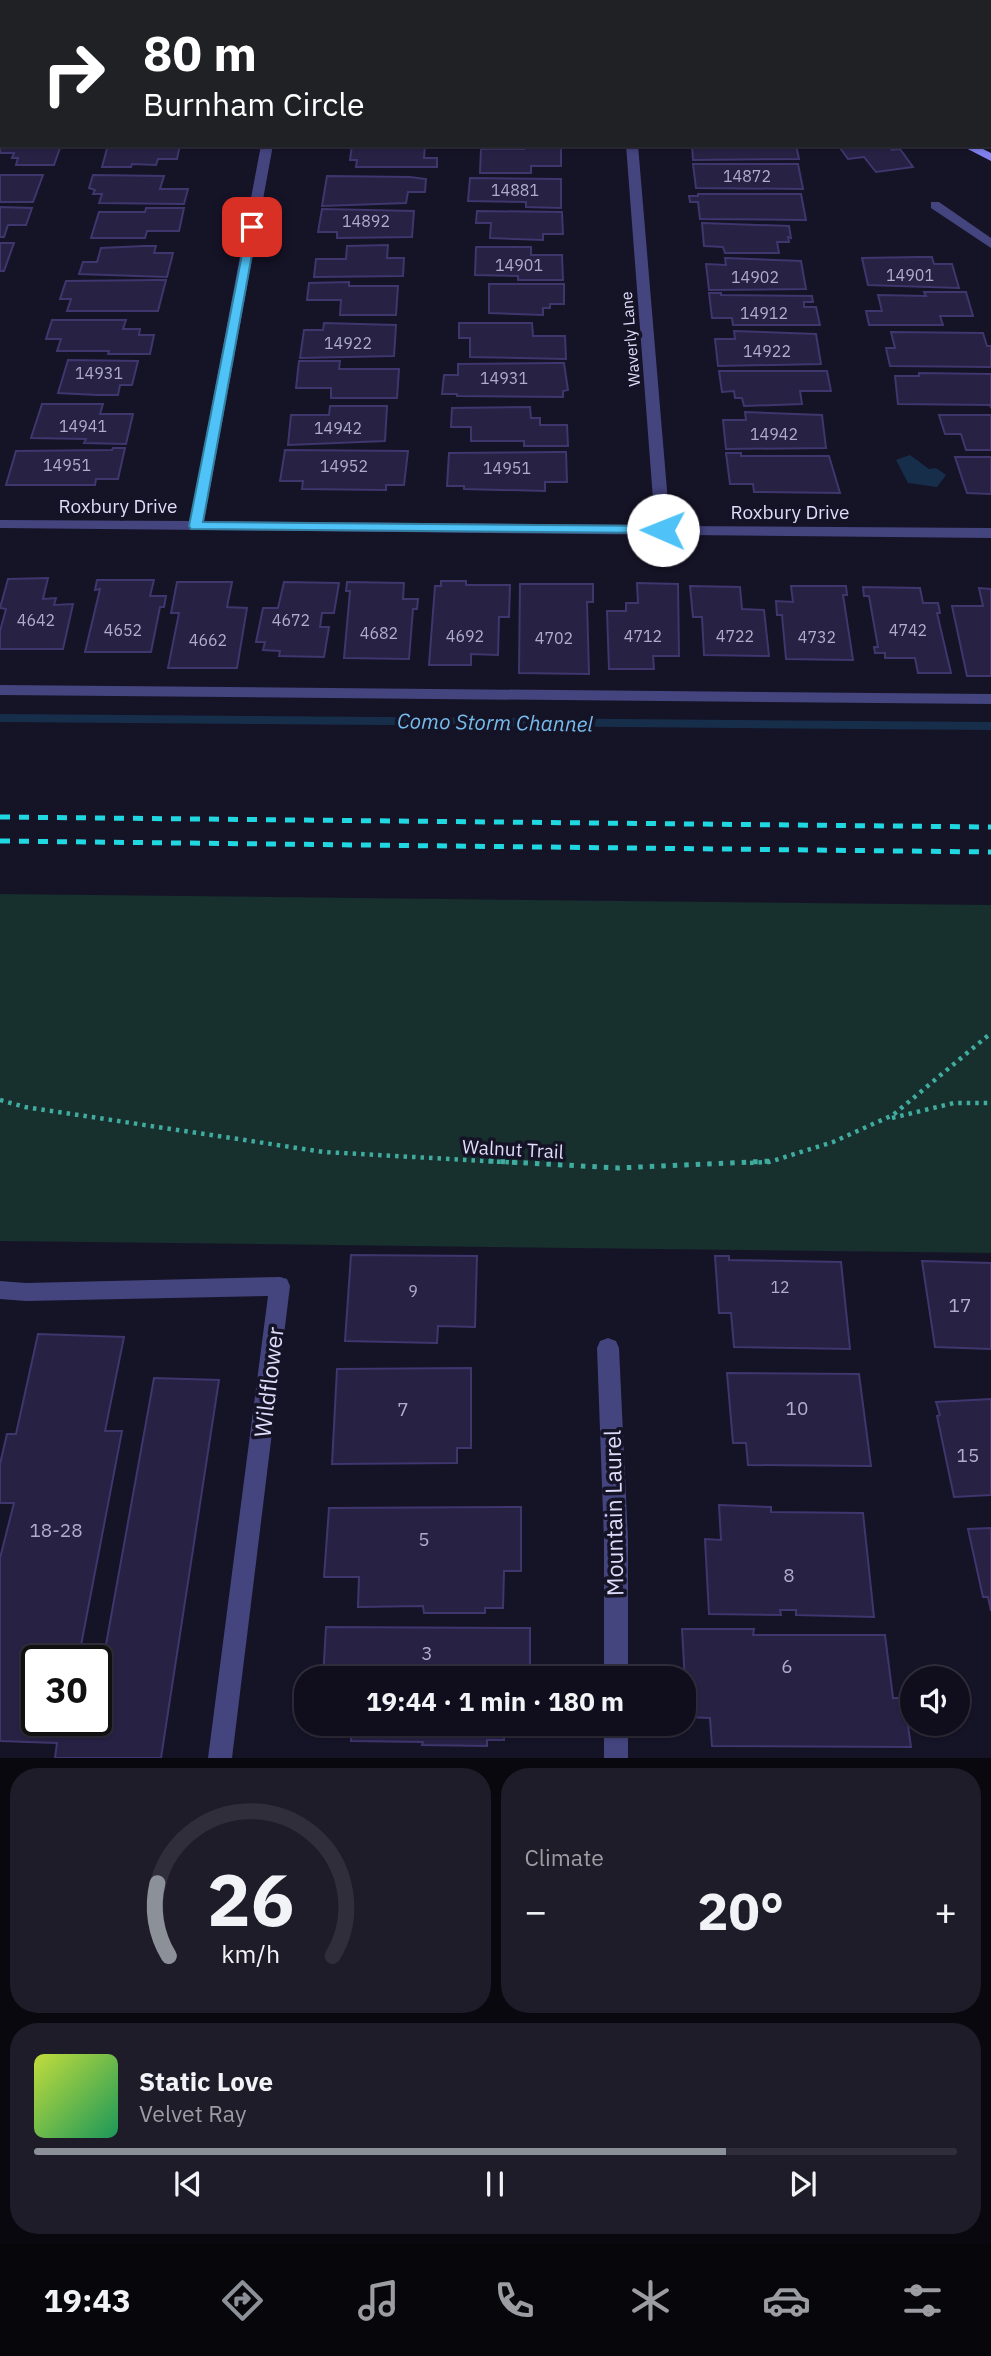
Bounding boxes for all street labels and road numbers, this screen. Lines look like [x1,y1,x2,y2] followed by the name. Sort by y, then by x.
[616,290,644,387] street label: Waverly Lane
[59,494,177,518] street label: Roxbury Drive
[731,500,849,524] street label: Roxbury Drive
[462,1134,564,1164] street label: Walnut Trail
[246,1325,290,1439] street label: Wildflower
[597,1430,629,1596] street label: Mountain Laurel

